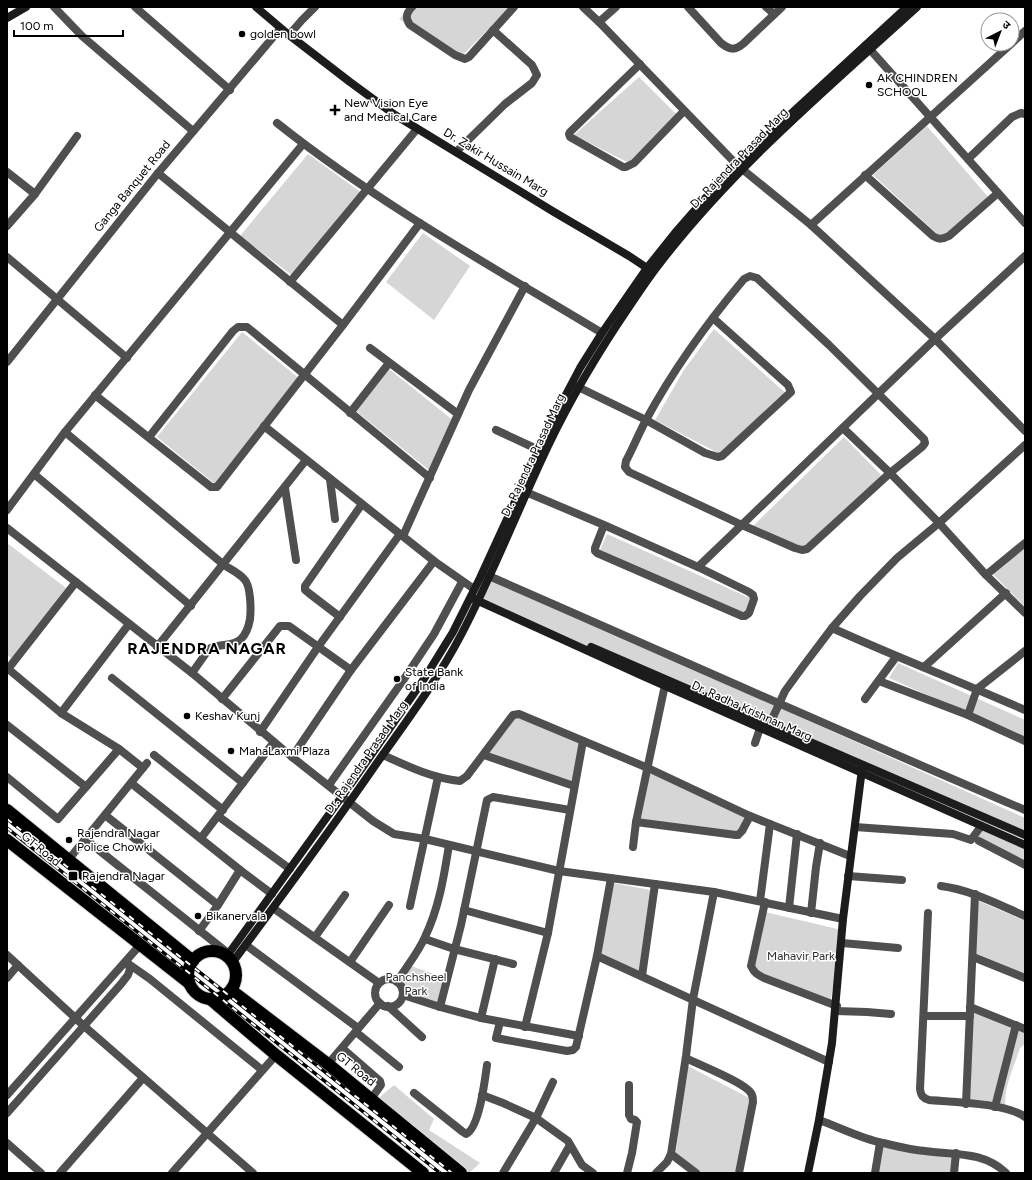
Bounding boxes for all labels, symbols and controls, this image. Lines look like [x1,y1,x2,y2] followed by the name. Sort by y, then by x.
[14,12,123,38] scale bar
[980,12,1020,52] north arrow
[1000,18,1014,32] text: उ
[20,19,54,33] text: 100 m
[250,27,316,41] place label: golden bowl
[237,29,247,39] marker: golden bowl
[877,71,958,99] place label: AK CHINDREN SCHOOL
[864,80,874,90] marker: AK CHINDREN SCHOOL
[344,96,437,124] place label: New Vision Eye and Medical Care
[329,104,341,116] marker: New Vision Eye and Medical Care
[687,105,791,211] street label: Dr. Rajendra Prasad Marg
[441,125,551,199] street label: Dr. Zakir Hussain Marg
[91,137,173,235] street label: Ganga Banquet Road
[498,391,568,519] street label: Dr. Rajendra Prasad Marg
[127,639,287,658] district label: RAJENDRA NAGAR
[405,665,463,693] place label: State Bank of India
[392,674,402,684] marker: State Bank of India
[690,678,814,744] street label: Dr. Radha Krishnan Marg
[322,698,410,816] street label: Dr. Rajendra Prasad Marg
[195,709,260,723] place label: Keshav Kunj
[182,711,192,721] marker: Keshav Kunj
[239,744,330,758] place label: MahaLaxmi Plaza
[226,746,236,756] marker: MahaLaxmi Plaza
[77,826,160,854] place label: Rajendra Nagar Police Chowki
[19,829,63,869] street label: GT Road
[64,835,74,845] marker: Rajendra Nagar Police Chowki
[82,869,165,883] place label: Rajendra Nagar
[67,870,79,882] marker: Rajendra Nagar
[206,909,266,923] place label: Bikanervala
[193,911,203,921] marker: Bikanervala
[767,949,835,963] park label: Mahavir Park
[386,970,446,998] park label: Panchsheel Park
[334,1049,378,1089] street label: GT Road

